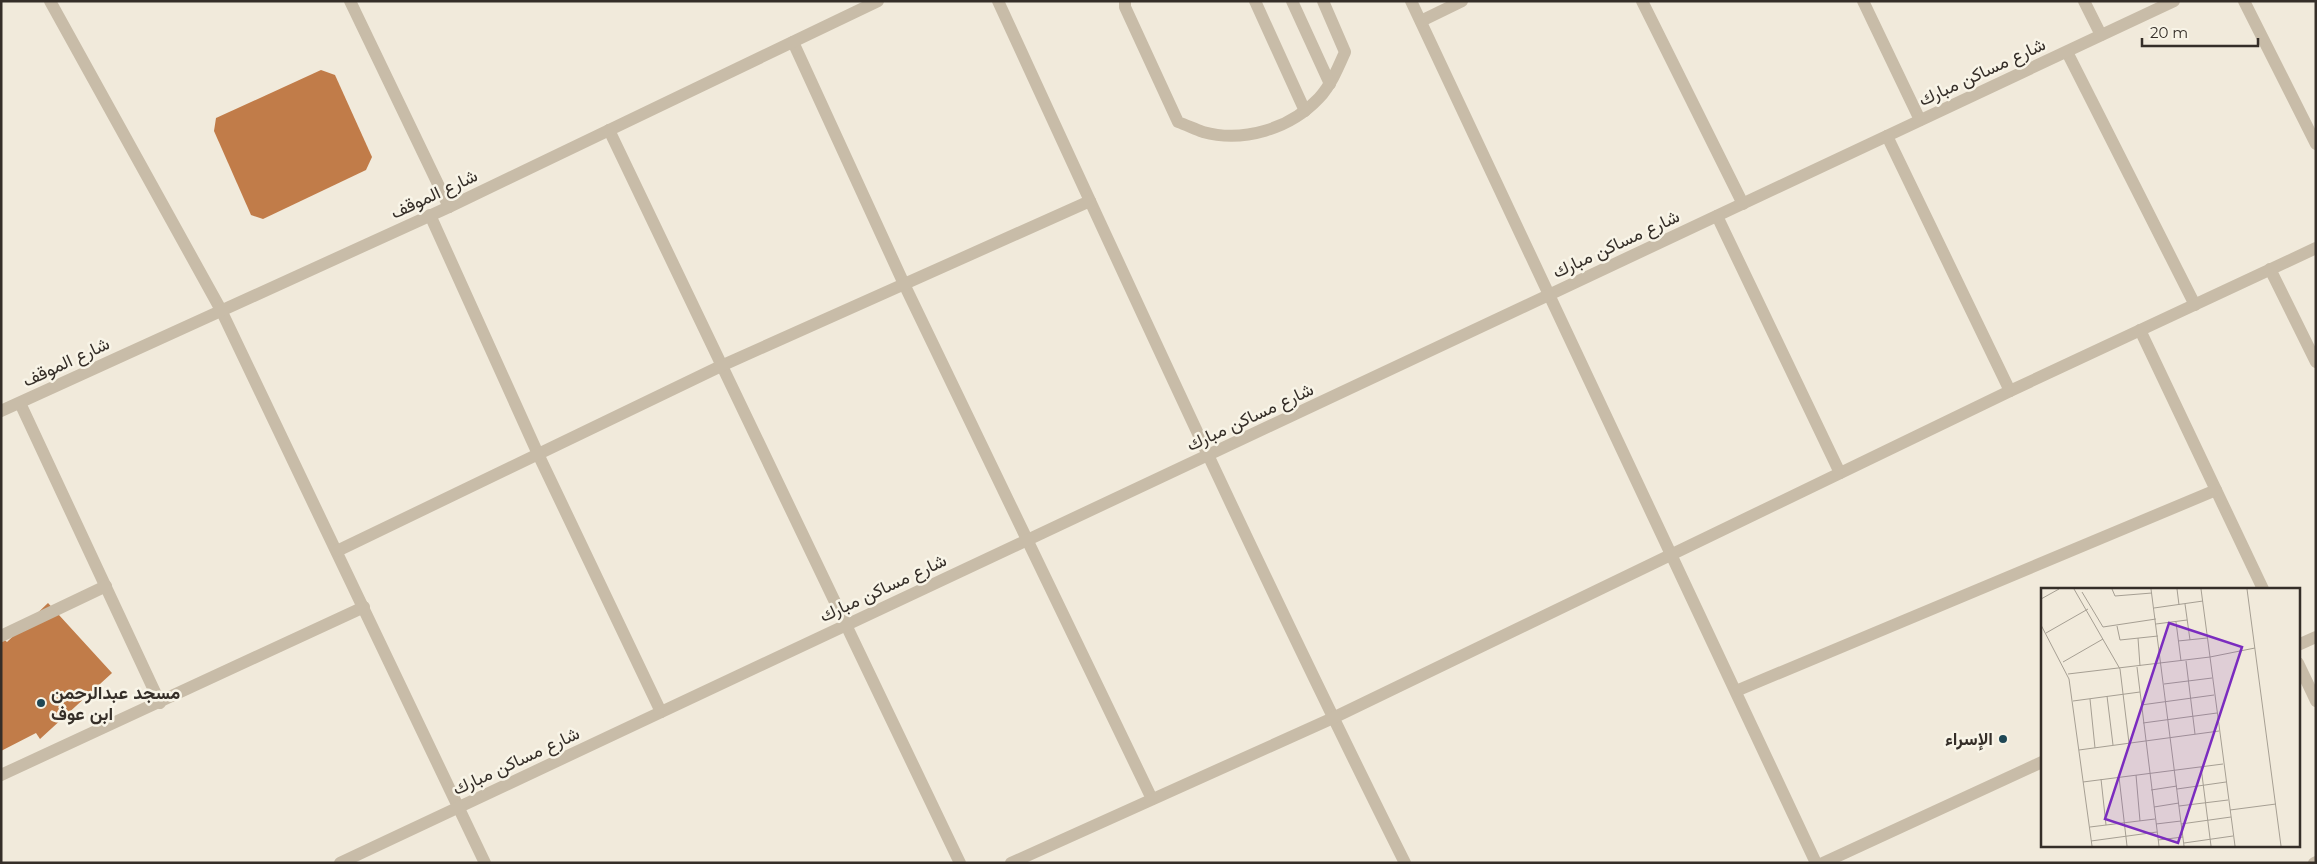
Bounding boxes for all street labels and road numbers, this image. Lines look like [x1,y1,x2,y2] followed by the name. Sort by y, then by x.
[1915,33,2049,112] street label: شارع مساكن مبارك
[387,164,481,225] street label: شارع الموقف
[1549,205,1683,284] street label: شارع مساكن مبارك
[19,332,113,393] street label: شارع الموقف
[1183,378,1317,457] street label: شارع مساكن مبارك
[816,549,950,628] street label: شارع مساكن مبارك
[449,722,583,801] street label: شارع مساكن مبارك

